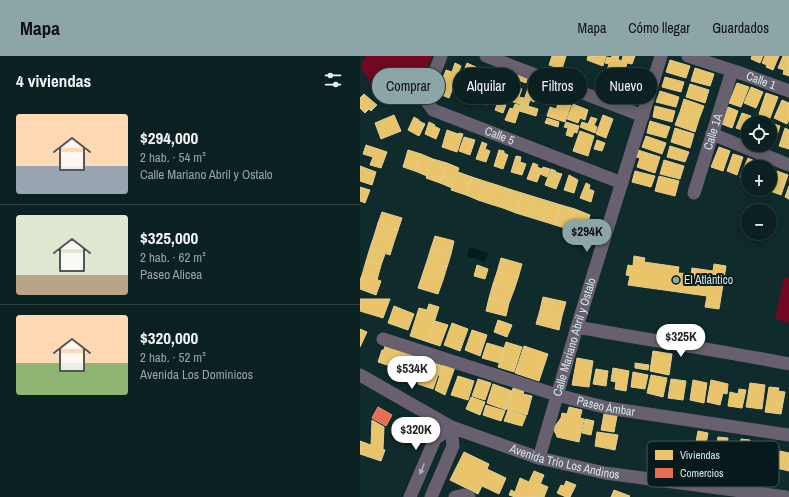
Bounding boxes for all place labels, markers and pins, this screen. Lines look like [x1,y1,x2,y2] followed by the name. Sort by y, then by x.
[559,219,615,253] pin: $294K
[684,272,733,288] place label: El Atlántico
[671,275,681,285] marker: El Atlántico
[653,324,709,358] pin: $325K
[384,356,440,390] pin: $534K
[388,417,444,451] pin: $320K

